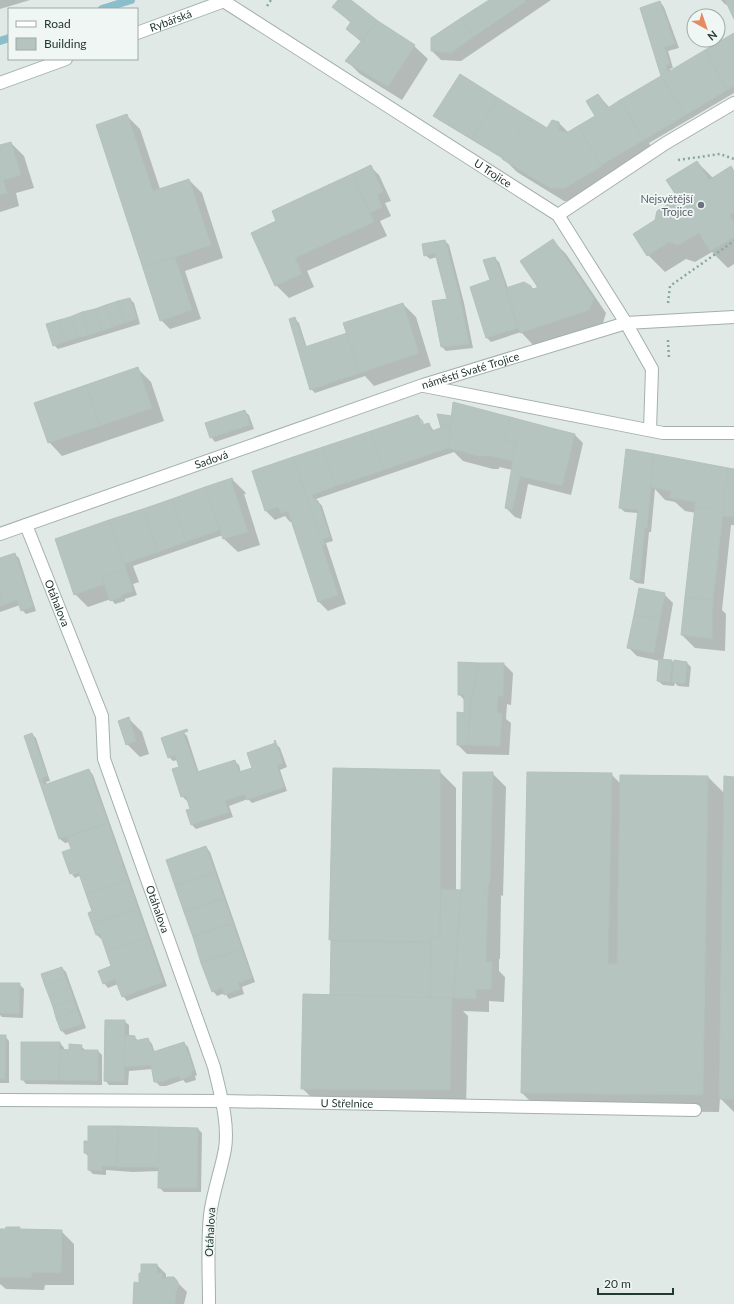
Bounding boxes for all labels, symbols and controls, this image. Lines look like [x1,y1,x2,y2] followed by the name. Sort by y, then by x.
[148,6,193,34] street label: Rybářská
[8,8,138,60] legend
[686,8,726,48] north arrow
[44,16,71,31] text: Road
[705,28,720,44] text: N
[44,36,87,51] text: Building
[472,156,515,190] street label: U Trojice
[641,192,693,218] place label: Nejsvětější Trojice
[696,200,706,210] marker: Nejsvětější Trojice
[420,349,521,391] street label: náměstí Svaté Trojice
[193,447,230,471] street label: Sadová
[42,577,73,628] street label: Otáhalova
[144,883,173,934] street label: Otáhalova
[321,1096,374,1110] street label: U Střelnice
[202,1207,217,1257] street label: Otáhalova
[598,1270,673,1296] scale bar
[604,1276,631,1291] text: 20 m

